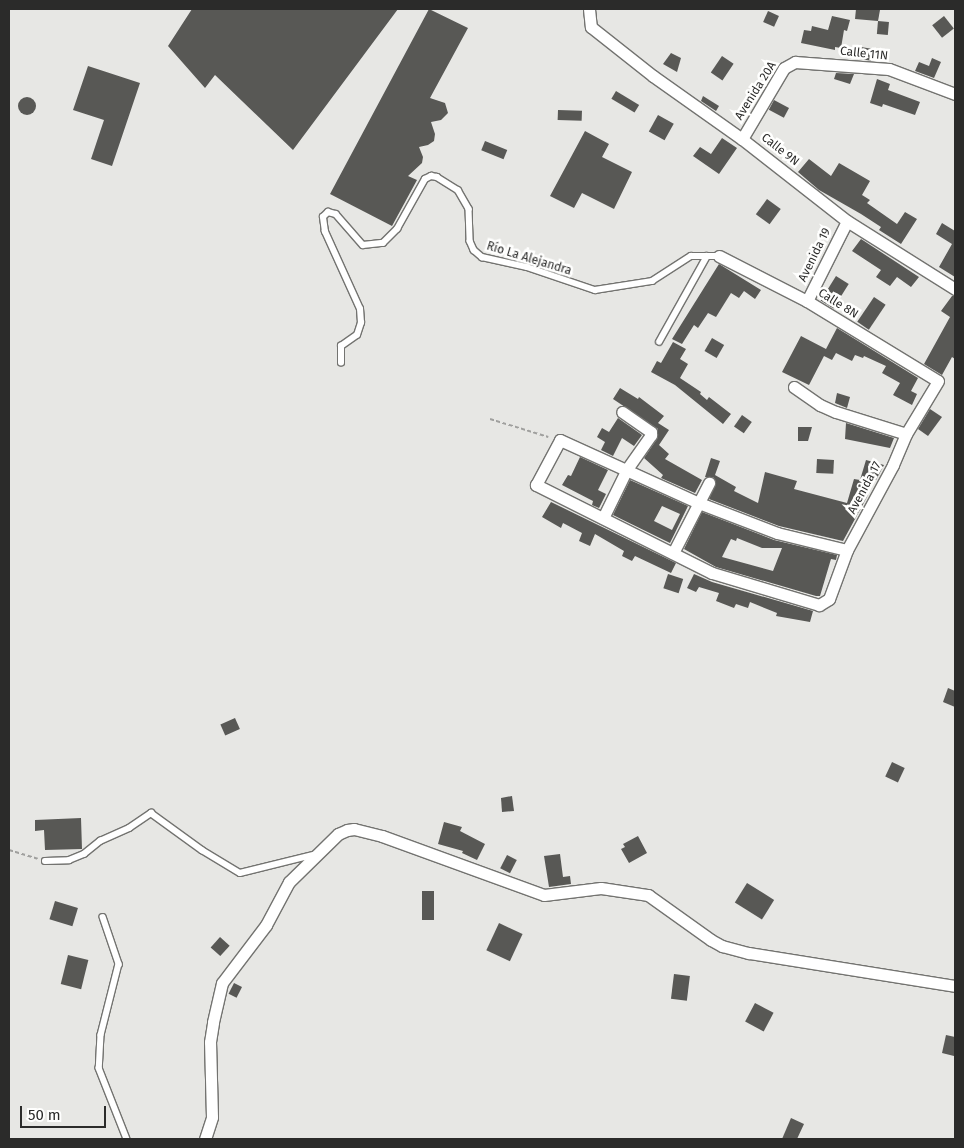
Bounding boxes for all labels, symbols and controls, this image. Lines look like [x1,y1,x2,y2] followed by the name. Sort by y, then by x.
[839,44,889,64] street label: Calle 11N
[732,59,780,123] street label: Avenida 20A
[758,131,802,169] street label: Calle 9N
[796,226,834,284] street label: Avenida 19
[485,239,573,279] street label: Río La Alejandra
[815,286,861,322] street label: Calle 8N
[845,459,885,517] street label: Avenida 17
[22,1096,109,1128] scale bar
[28,1106,61,1124] text: 50 m

